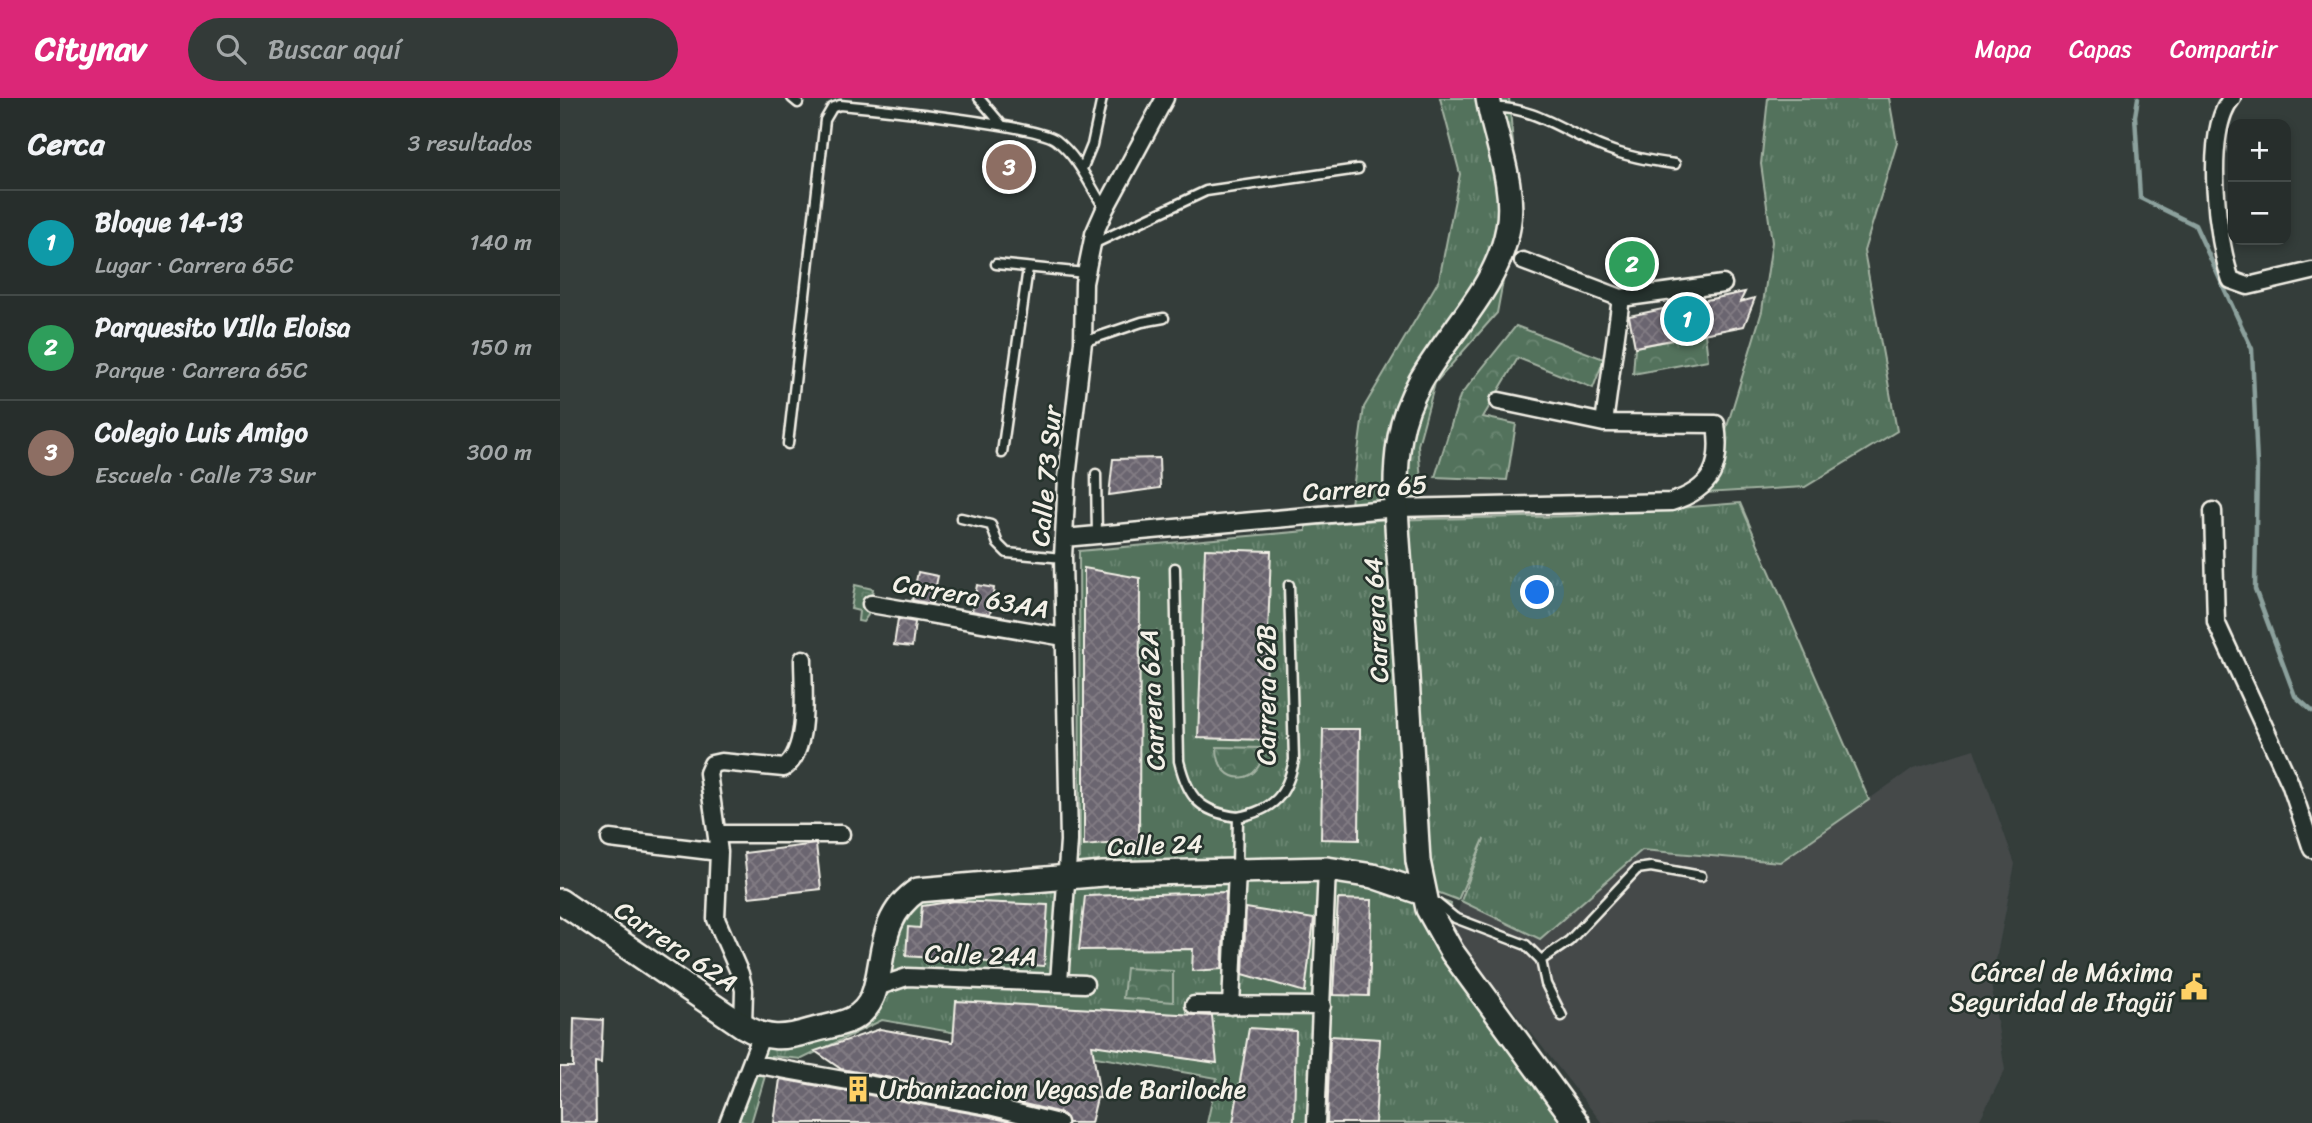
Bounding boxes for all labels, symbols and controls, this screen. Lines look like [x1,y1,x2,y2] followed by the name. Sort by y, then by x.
[188,18,678,81] search box
[35,20,146,78] text: Citynav
[268,26,401,72] text: Buscar aquí
[1975,28,2031,70] text: Mapa
[2069,28,2132,70] text: Capas
[2170,28,2277,70] text: Compartir
[212,30,250,68] icon: search
[28,117,104,171] text: Cerca
[2228,119,2291,245] map controls
[2228,119,2291,182] button: +
[408,123,532,164] text: 3 resultados
[986,141,1032,193] pin: 3
[2228,182,2291,245] button: −
[95,199,243,245] text: Bloque 14-13
[46,222,56,263] text: 1
[470,222,532,263] text: 140 m
[1609,238,1655,290] pin: 2
[95,245,294,286] text: Lugar · Carrera 65C
[1664,293,1710,345] pin: 1
[95,304,350,350] text: Parquesito VIlla Eloisa
[44,327,58,368] text: 2
[470,327,532,368] text: 150 m
[95,350,308,391] text: Parque · Carrera 65C
[1017,402,1075,548] street label: Calle 73 Sur
[95,409,308,455] text: Colegio Luis Amigo
[45,432,57,473] text: 3
[467,432,532,473] text: 300 m
[95,455,315,496] text: Escuela · Calle 73 Sur
[1301,461,1429,515] street label: Carrera 65
[1350,556,1402,684] street label: Carrera 64
[889,560,1053,632] street label: Carrera 63AA
[1520,575,1554,609] your location
[1243,625,1289,765] street label: Carrera 62B
[1125,628,1179,772] street label: Carrera 62A
[1106,820,1204,870] street label: Calle 24
[605,887,747,1005] street label: Carrera 62A
[924,930,1038,980] street label: Calle 24A
[1949,949,2176,1025] place label: Cárcel de Máxima Seguridad de Itagüí
[2179,972,2209,1002] public building icon: Cárcel de Máxima Seguridad de Itagüí
[879,1066,1247,1112] place label: Urbanizacion Vegas de Bariloche
[843,1074,873,1104] building icon: Urbanizacion Vegas de Bariloche

